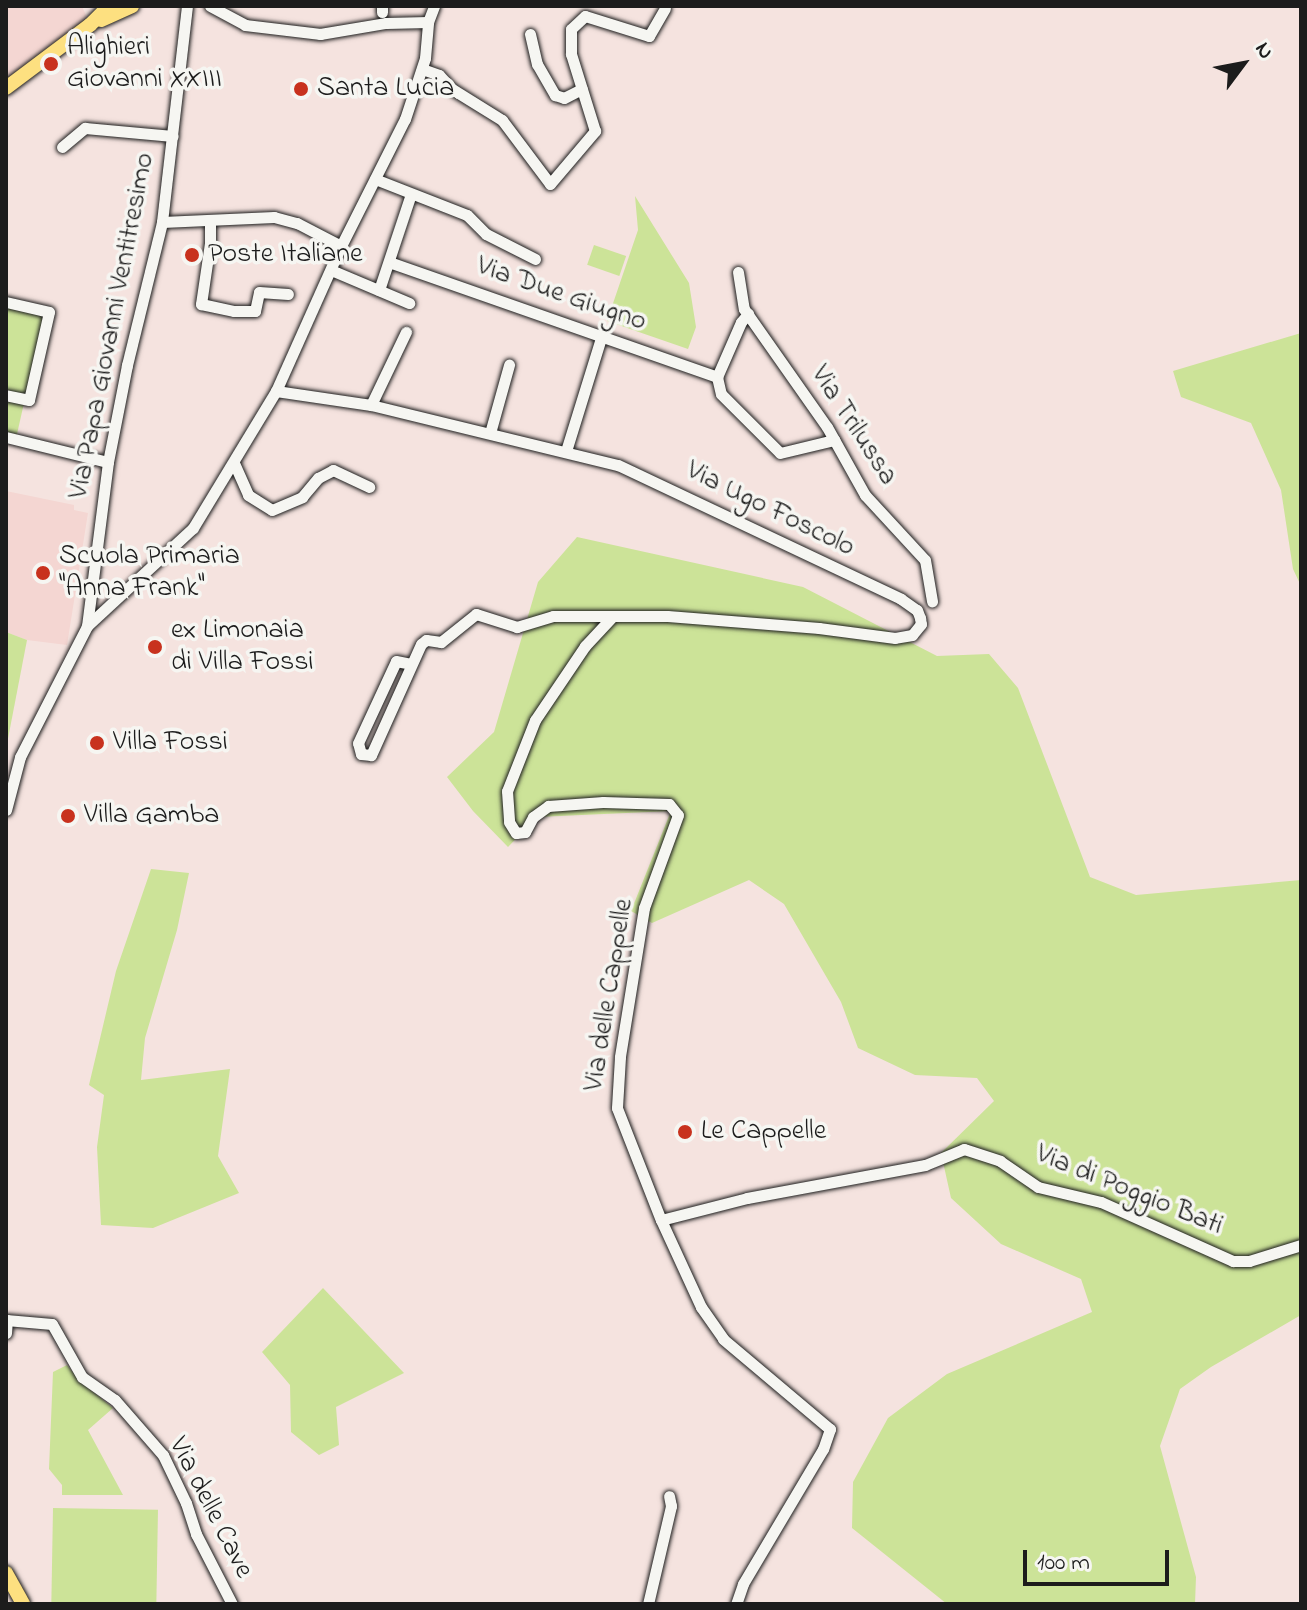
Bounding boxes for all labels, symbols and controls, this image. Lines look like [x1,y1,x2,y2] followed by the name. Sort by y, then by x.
[1203,24,1283,104] north arrow
[67,31,222,97] place label: Alighieri Giovanni XXIII
[1246,36,1281,66] text: N
[42,55,60,73] marker: Alighieri Giovanni XXIII
[317,72,454,106] place label: Santa Lucia
[292,80,310,98] marker: Santa Lucia
[63,150,163,502] street label: Via Papa Giovanni Ventitresimo
[208,238,363,272] place label: Poste Italiane
[183,246,201,264] marker: Poste Italiane
[472,250,650,340] street label: Via Due Giugno
[802,360,904,492] street label: Via Trilussa
[680,455,860,565] street label: Via Ugo Foscolo
[59,540,240,606] place label: Scuola Primaria "Anna Frank"
[34,564,52,582] marker: Scuola Primaria "Anna Frank"
[171,614,314,680] place label: ex Limonaia di Villa Fossi
[146,638,164,656] marker: ex Limonaia di Villa Fossi
[113,726,228,760] place label: Villa Fossi
[88,734,106,752] marker: Villa Fossi
[84,799,219,833] place label: Villa Gamba
[59,807,77,825] marker: Villa Gamba
[578,896,642,1094] street label: Via delle Cappelle
[701,1115,826,1149] place label: Le Cappelle
[676,1123,694,1141] marker: Le Cappelle
[1031,1138,1227,1244] street label: Via di Poggio Bati
[160,1432,260,1584] street label: Via delle Cave
[1027,1534,1173,1584] scale bar
[1037,1546,1090,1581] text: 100 m

